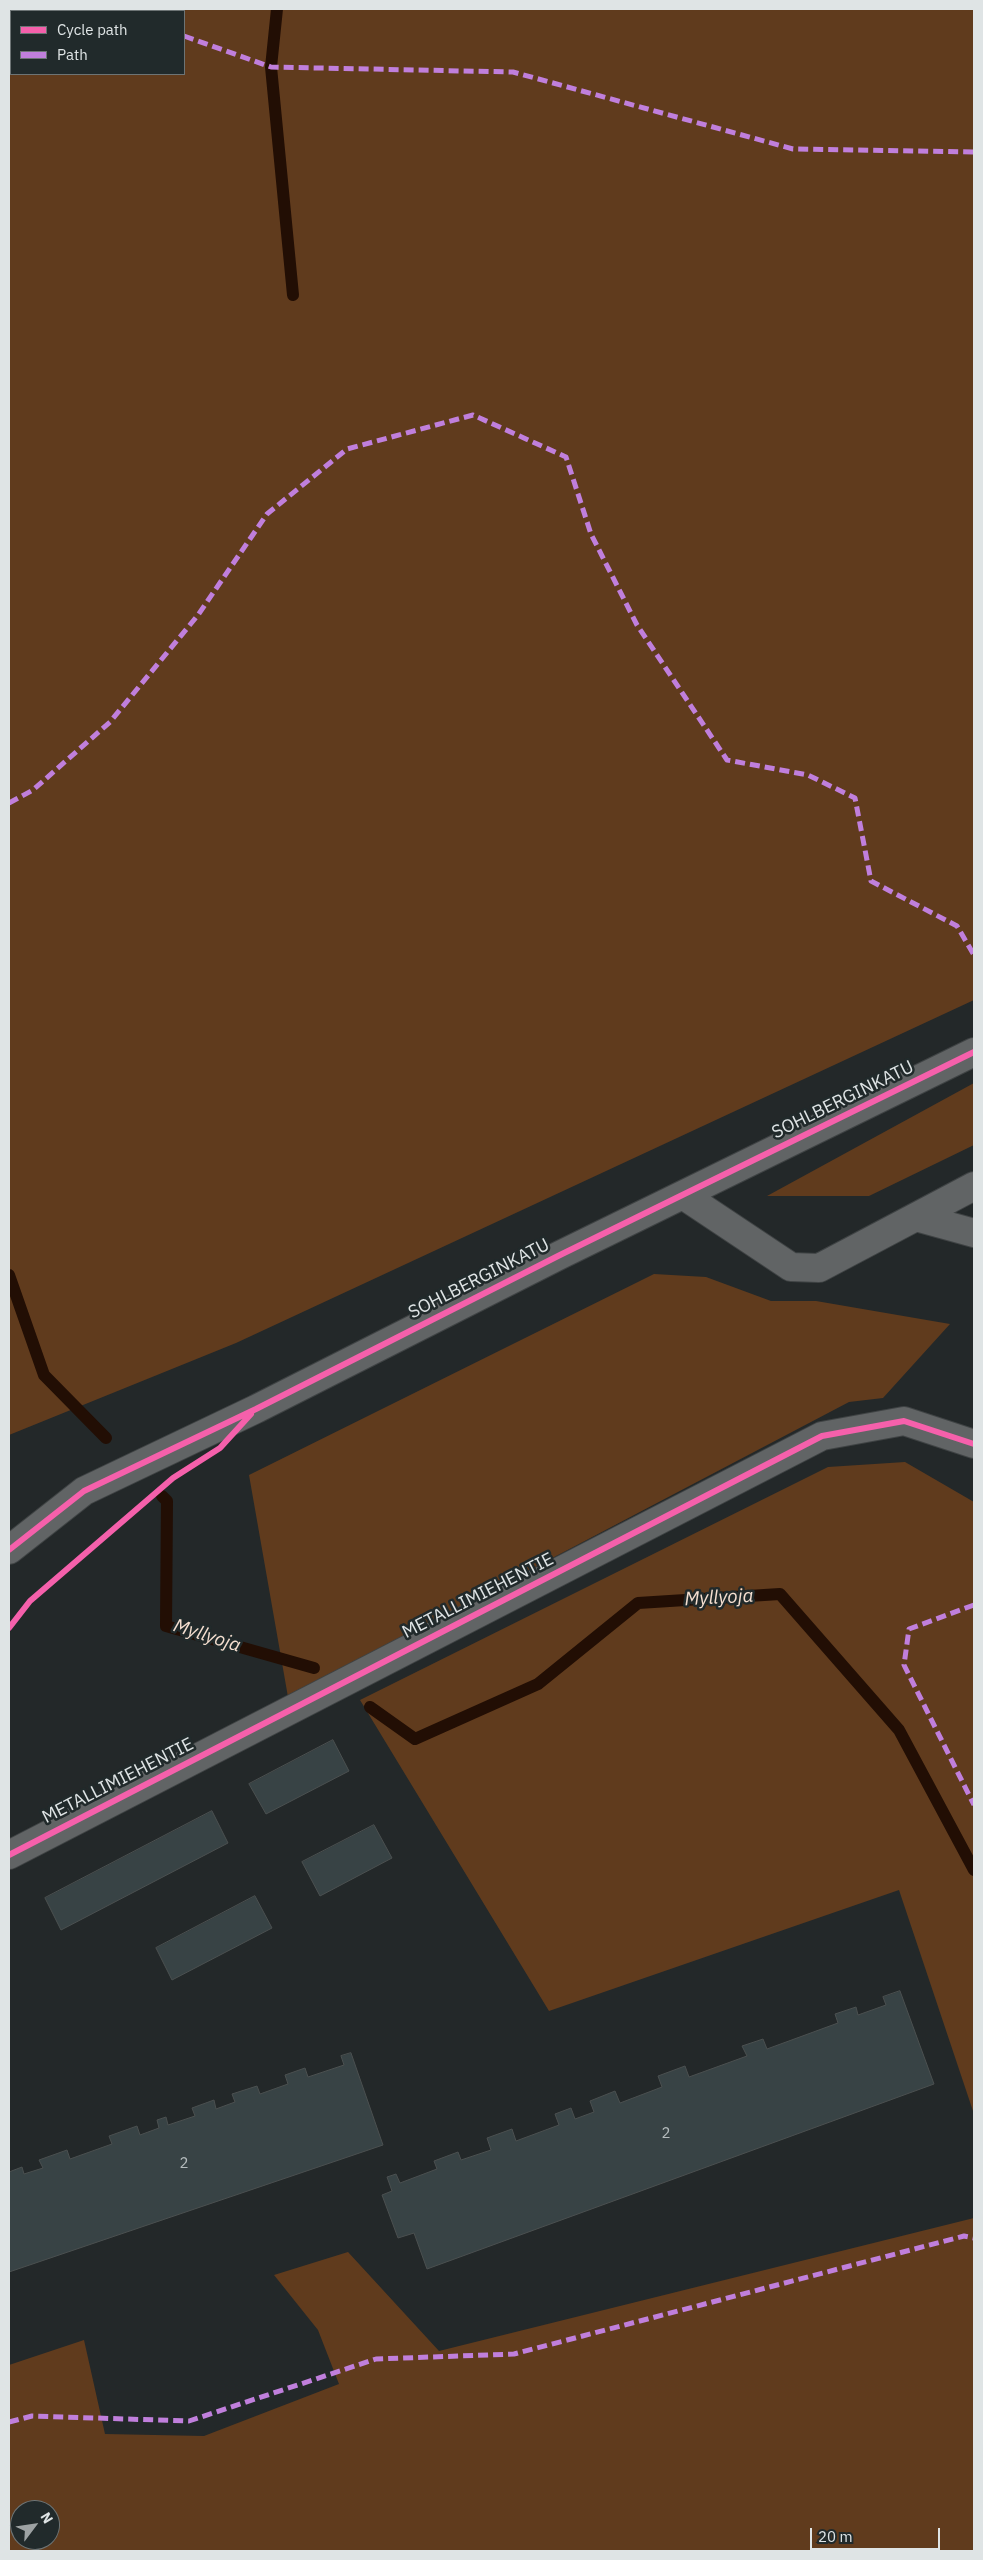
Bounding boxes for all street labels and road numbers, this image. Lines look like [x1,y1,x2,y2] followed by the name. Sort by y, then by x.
[768,1056,918,1144] street label: SOHLBERGINKATU
[405,1234,553,1324] street label: SOHLBERGINKATU
[399,1548,557,1644] street label: METALLIMIEHENTIE
[39,1733,197,1829] street label: METALLIMIEHENTIE

